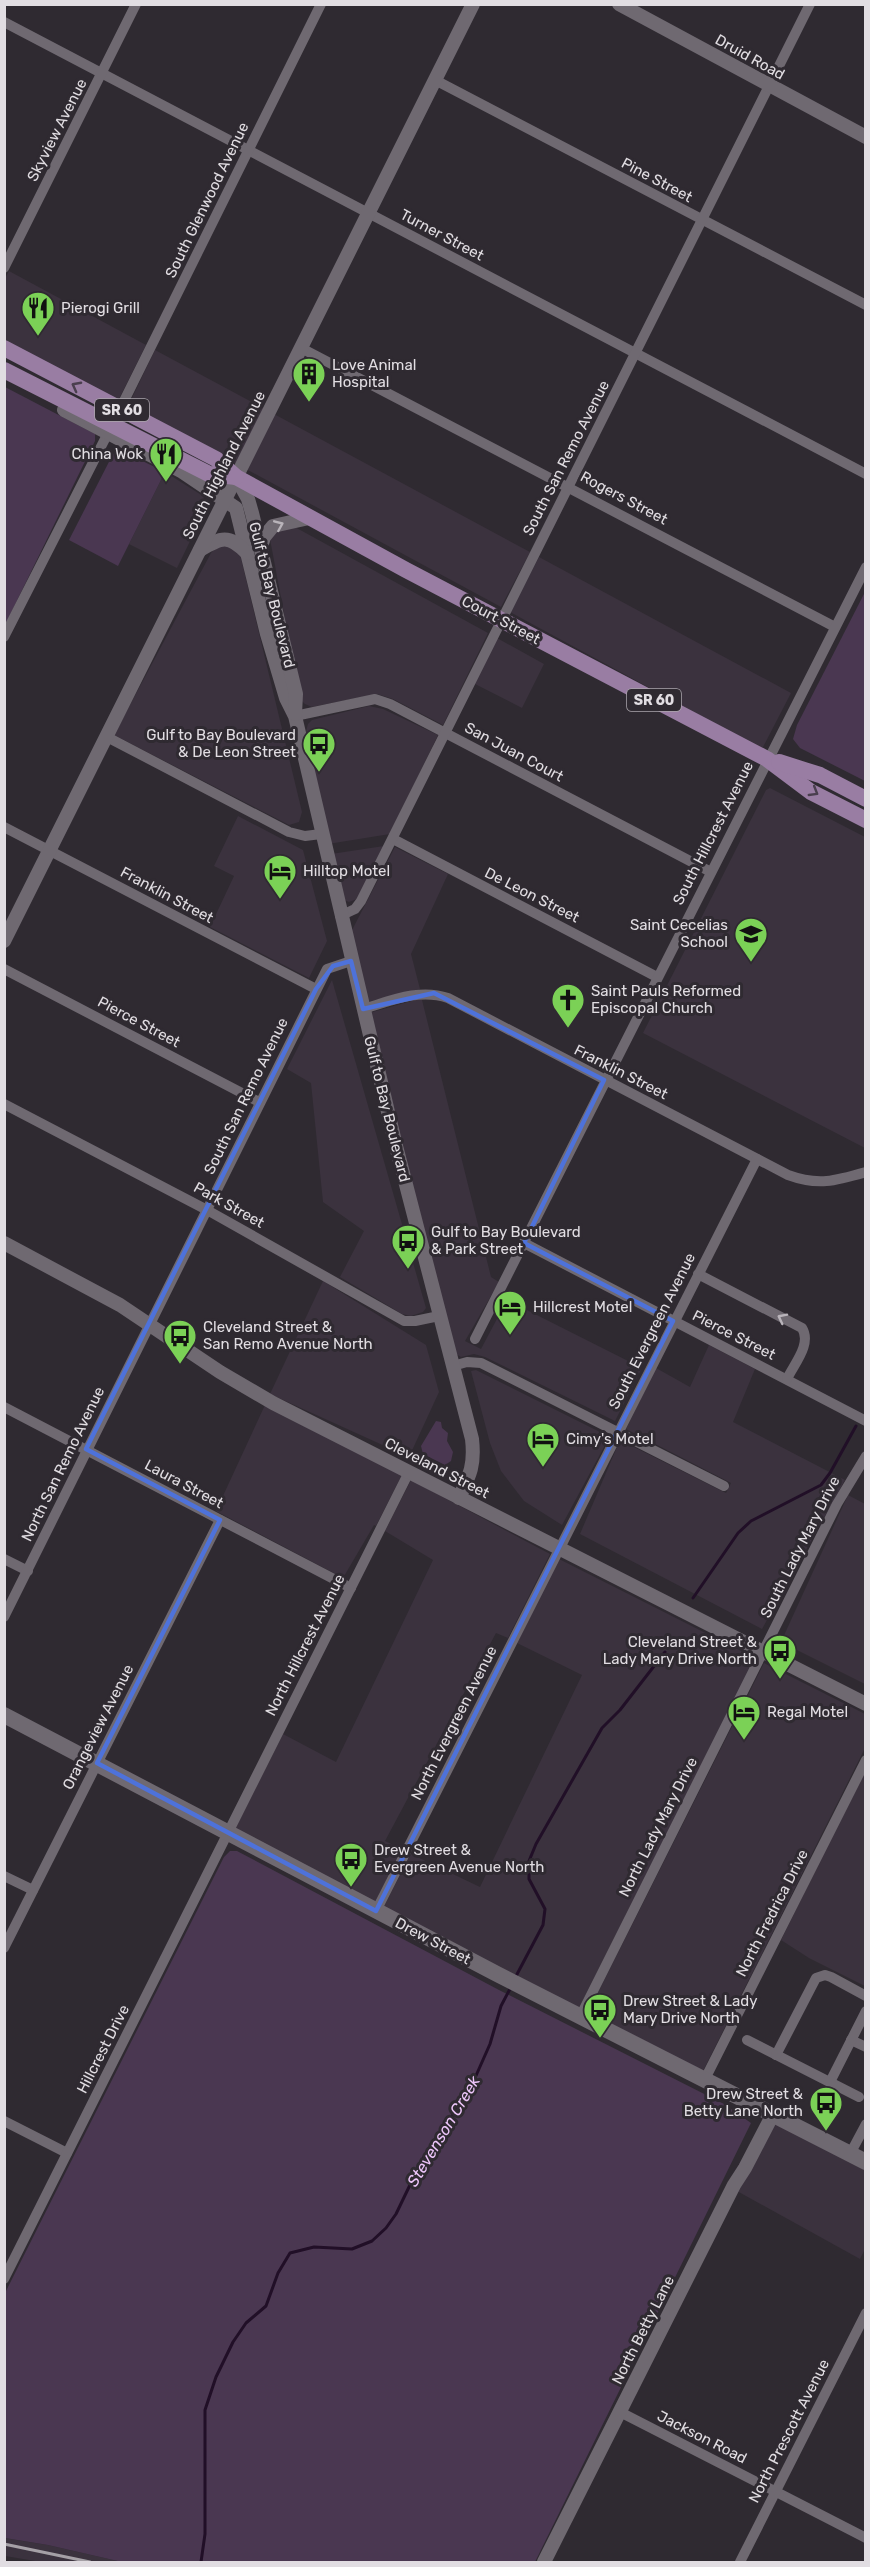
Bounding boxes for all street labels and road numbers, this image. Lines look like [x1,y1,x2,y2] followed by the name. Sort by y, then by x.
[712,31,788,83] street label: Druid Road
[23,76,91,184] street label: Skyview Avenue
[161,119,253,281] street label: South Glenwood Avenue
[618,154,696,206] street label: Pine Street
[397,205,487,265] street label: Turner Street
[519,377,613,539] street label: South San Remo Avenue
[179,388,269,542] street label: South Highland Avenue
[95,399,149,421] road number: SR 60
[577,467,671,529] street label: Rogers Street
[245,520,299,670] street label: Gulf to Bay Boulevard
[459,592,543,648] street label: Court Street
[627,689,681,711] road number: SR 60
[462,718,567,786] street label: San Juan Court
[669,758,757,908] street label: South Hillcrest Avenue
[117,863,217,927] street label: Franklin Street
[482,863,582,927] street label: De Leon Street
[95,993,183,1051] street label: Pierce Street
[200,1015,292,1177] street label: South San Remo Avenue
[360,1034,414,1184] street label: Gulf to Bay Boulevard
[571,1041,671,1103] street label: Franklin Street
[190,1178,268,1232] street label: Park Street
[605,1250,699,1412] street label: South Evergreen Avenue
[689,1306,779,1364] street label: Pierce Street
[18,1384,108,1544] street label: North San Remo Avenue
[382,1434,493,1502] street label: Cleveland Street
[142,1456,227,1512] street label: Laura Street
[756,1473,844,1621] street label: South Lady Mary Drive
[261,1571,349,1719] street label: North Hillcrest Avenue
[407,1643,501,1803] street label: North Evergreen Avenue
[59,1662,137,1792] street label: Orangeview Avenue
[615,1754,701,1900] street label: North Lady Mary Drive
[732,1846,812,1980] street label: North Fredrica Drive
[392,1914,474,1968] street label: Drew Street
[73,2002,133,2096] street label: Hillcrest Drive
[608,2273,678,2387] street label: North Betty Lane
[745,2356,833,2506] street label: North Prescott Avenue
[654,2407,750,2467] street label: Jackson Road

